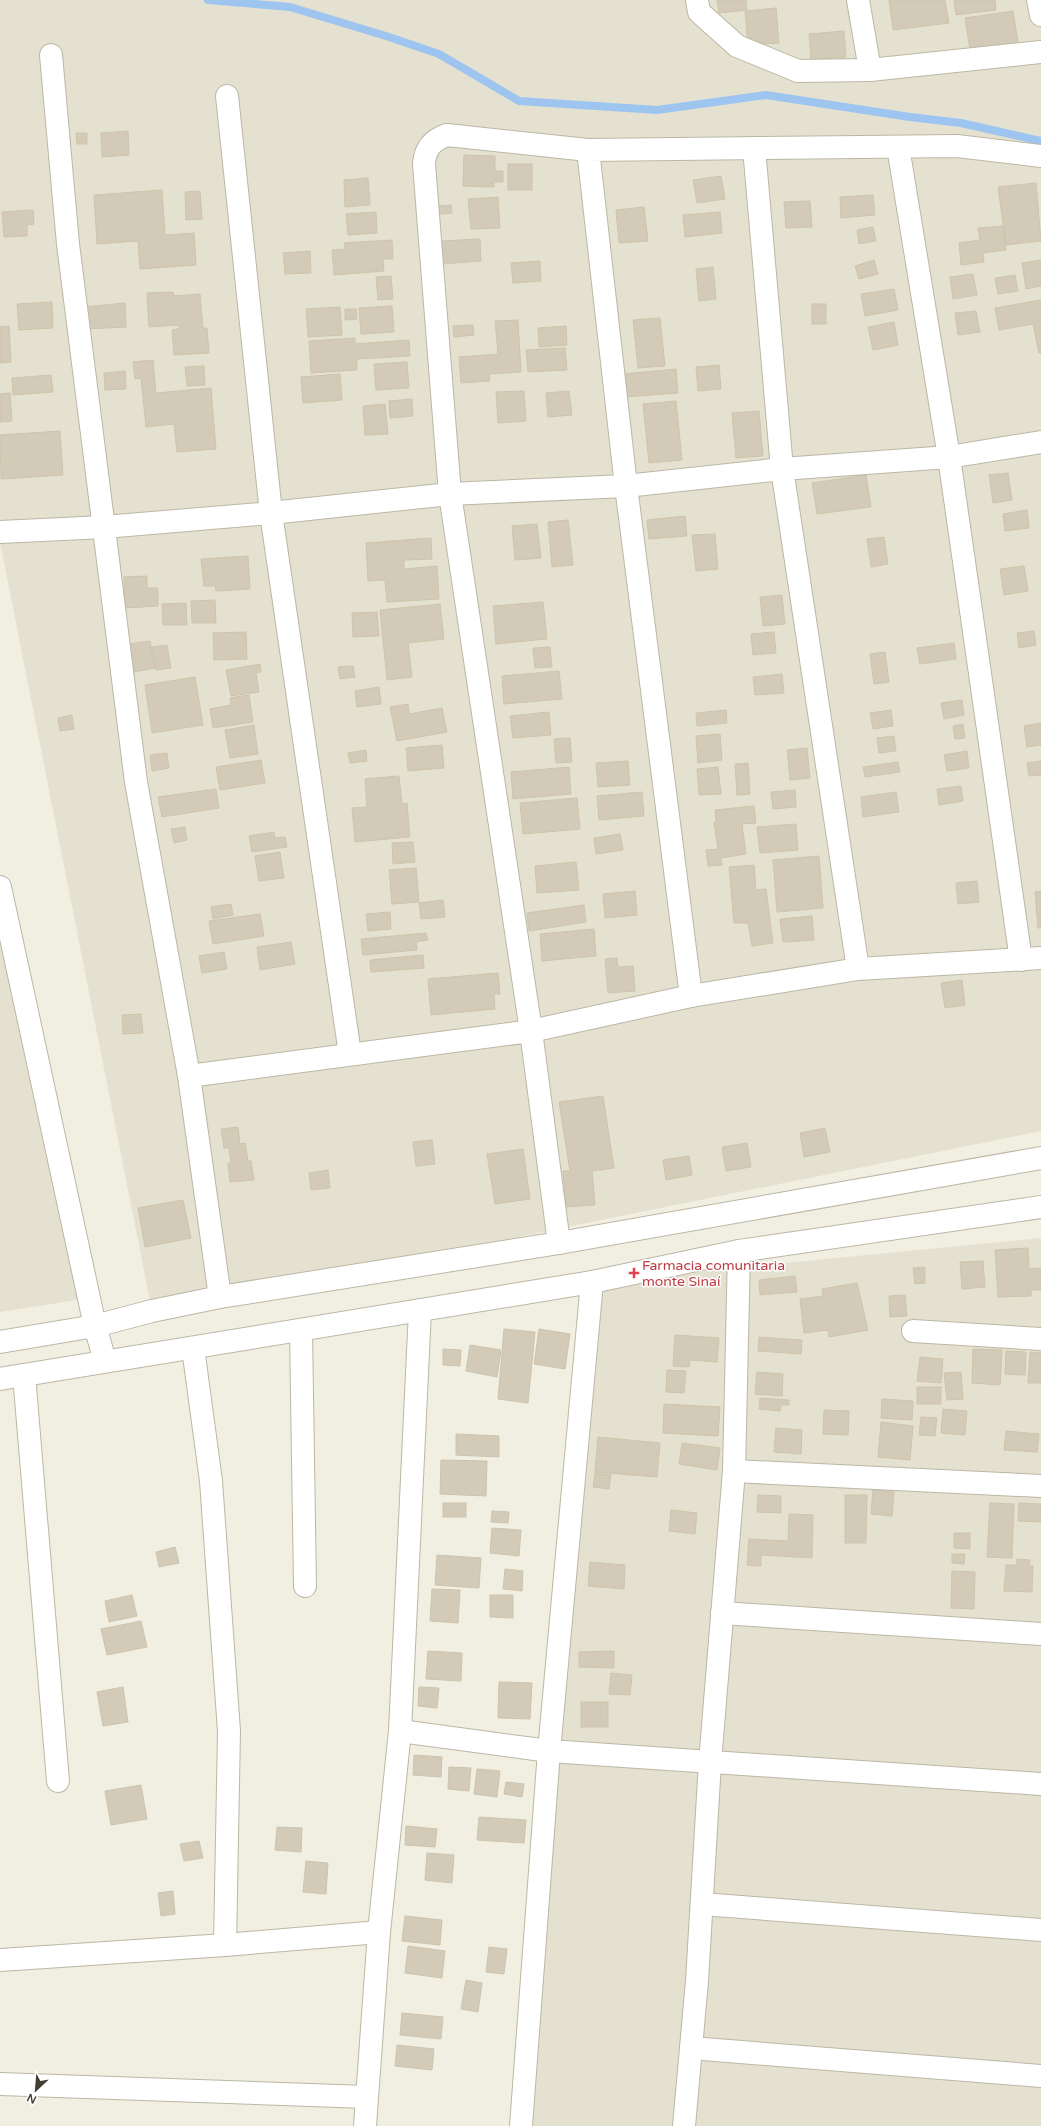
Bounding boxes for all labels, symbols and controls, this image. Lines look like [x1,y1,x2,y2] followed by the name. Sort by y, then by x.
[642,1257,785,1290] place label: Farmacia comunitaria monte Sinaí
[629,1268,639,1278] marker: Farmacia comunitaria monte Sinaí
[16,2070,56,2110] north arrow
[25,2091,39,2106] text: N

